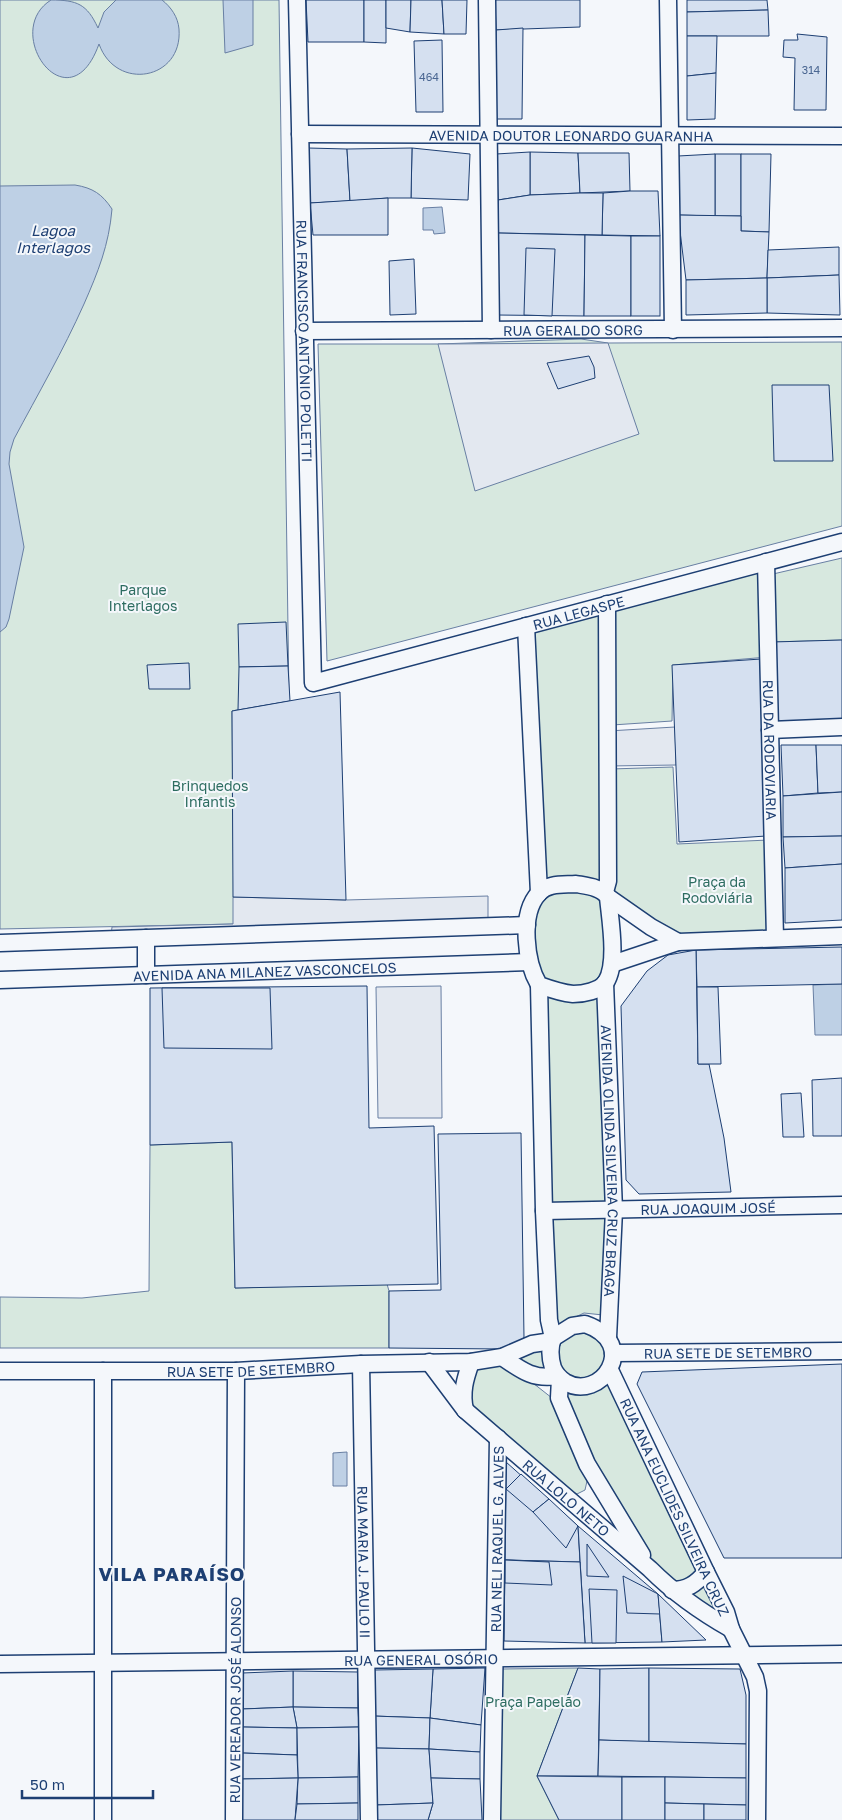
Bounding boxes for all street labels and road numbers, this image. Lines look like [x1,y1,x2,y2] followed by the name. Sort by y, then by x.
[429,126,714,144] street label: AVENIDA DOUTOR LEONARDO GUARANHA
[294,219,316,462] street label: RUA FRANCISCO ANTÔNIO POLETTI
[503,321,643,338] street label: RUA GERALDO SORG
[531,592,626,633] street label: RUA LEGASPE
[760,679,781,821] street label: RUA DA RODOVIARIA
[133,958,397,984] street label: AVENIDA ANA MILANEZ VASCONCELOS
[598,1025,623,1298] street label: AVENIDA OLINDA SILVEIRA CRUZ BRAGA
[640,1198,776,1218] street label: RUA JOAQUIM JOSÉ
[644,1343,812,1361] street label: RUA SETE DE SETEMBRO
[167,1357,336,1380] street label: RUA SETE DE SETEMBRO
[617,1395,733,1619] street label: RUA ANA EUCLIDES SILVEIRA CRUZ
[486,1446,506,1632] street label: RUA NELI RAQUEL G. ALVES
[520,1455,614,1539] street label: RUA LOLO NETO
[355,1485,374,1639] street label: RUA MARIA J. PAULO II
[226,1596,243,1804] street label: RUA VEREADOR JOSÉ ALONSO
[344,1650,498,1668] street label: RUA GENERAL OSÓRIO

